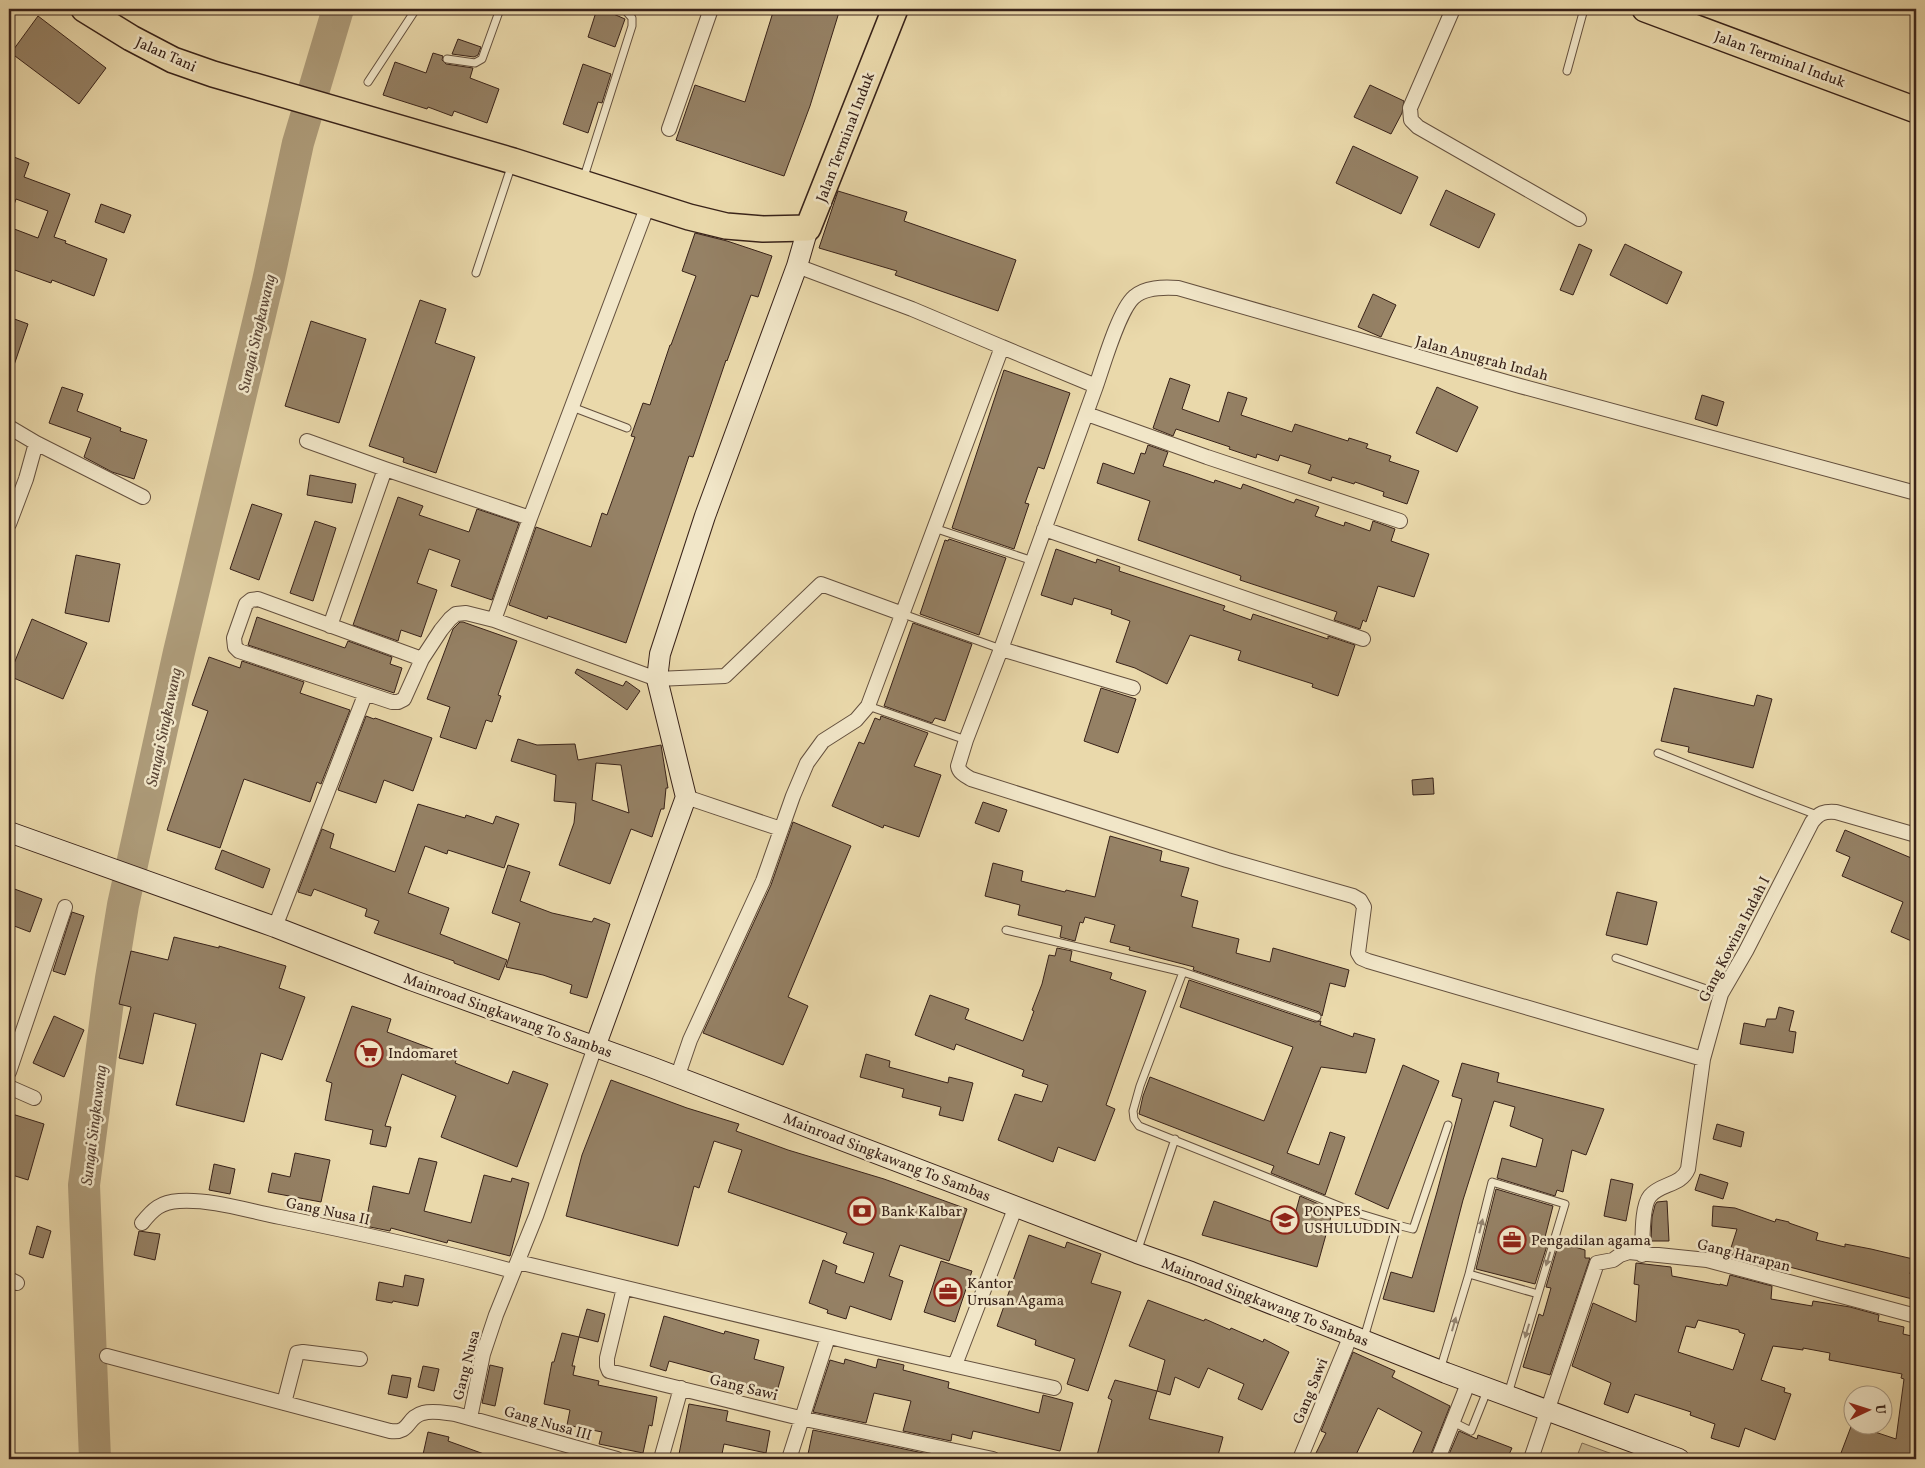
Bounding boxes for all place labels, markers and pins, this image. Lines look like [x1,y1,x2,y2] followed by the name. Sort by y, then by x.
[354,1038,384,1068] supermarket icon: Indomaret
[388,1044,458,1065] place label: Indomaret
[847,1196,877,1226] bank icon: Bank Kalbar
[881,1202,962,1223] place label: Bank Kalbar
[1304,1202,1401,1240] place label: PONPES USHULUDDIN
[1270,1205,1300,1235] school or university icon: PONPES USHULUDDIN
[1497,1225,1527,1255] office icon: Pengadilan agama
[1531,1231,1651,1252] place label: Pengadilan agama
[967,1274,1064,1312] place label: Kantor Urusan Agama
[933,1277,963,1307] office icon: Kantor Urusan Agama

